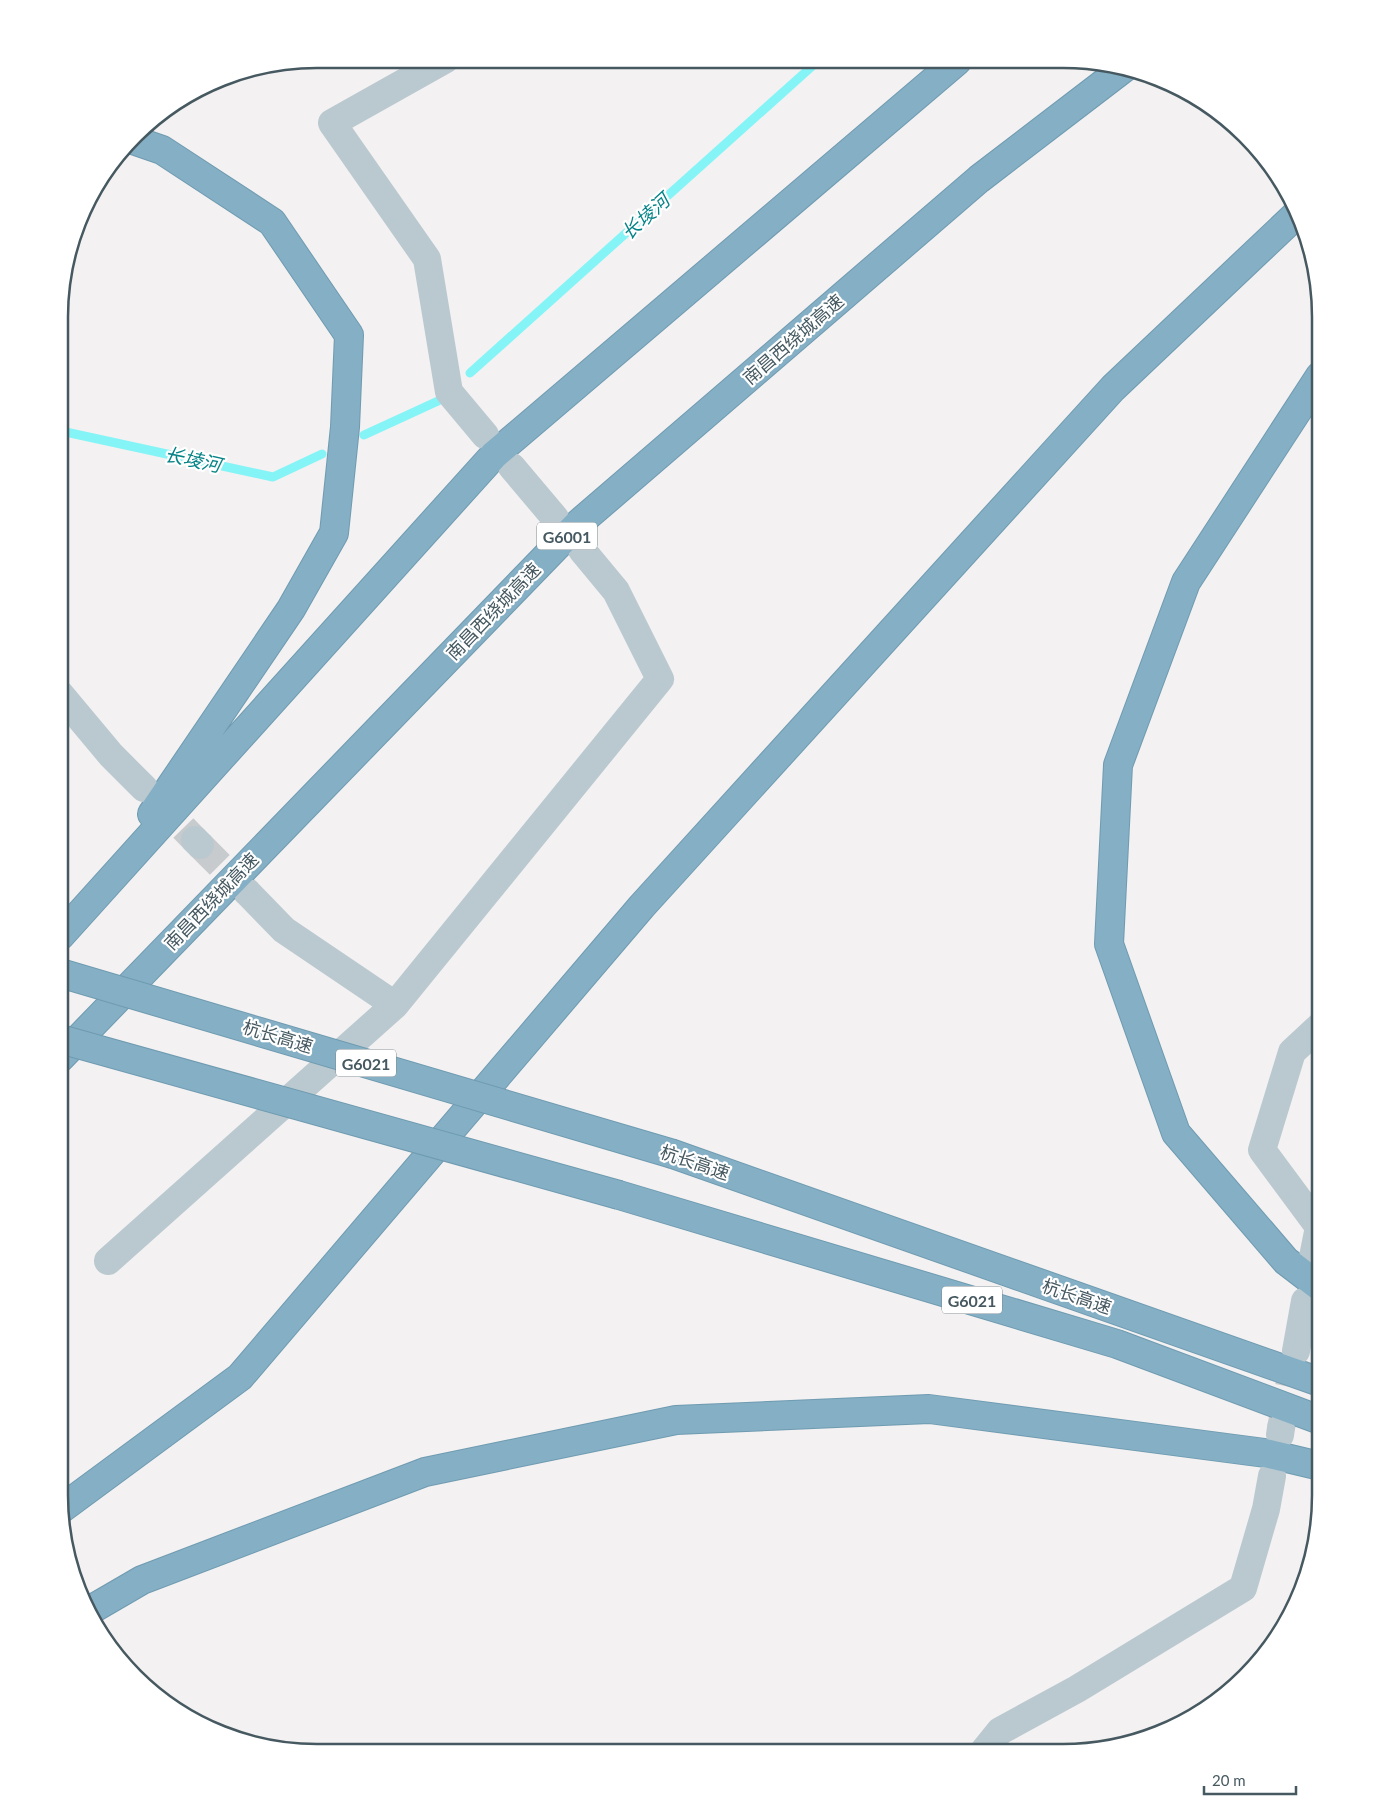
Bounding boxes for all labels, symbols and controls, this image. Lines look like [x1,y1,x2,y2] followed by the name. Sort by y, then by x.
[616,186,677,244] water label: 长堎河
[738,289,848,389] street label: 南昌西绕城高速
[163,442,227,477] water label: 长堎河
[537,522,597,550] road number: G6001
[441,558,545,664] street label: 南昌西绕城高速
[159,848,263,954] street label: 南昌西绕城高速
[240,1015,316,1057] street label: 杭长高速
[336,1050,396,1076] road number: G6021
[657,1140,733,1184] street label: 杭长高速
[1039,1274,1115,1318] street label: 杭长高速
[942,1286,1002,1314] road number: G6021
[1204,1764,1296,1796] scale bar
[1212,1771,1246,1789] text: 20 m

